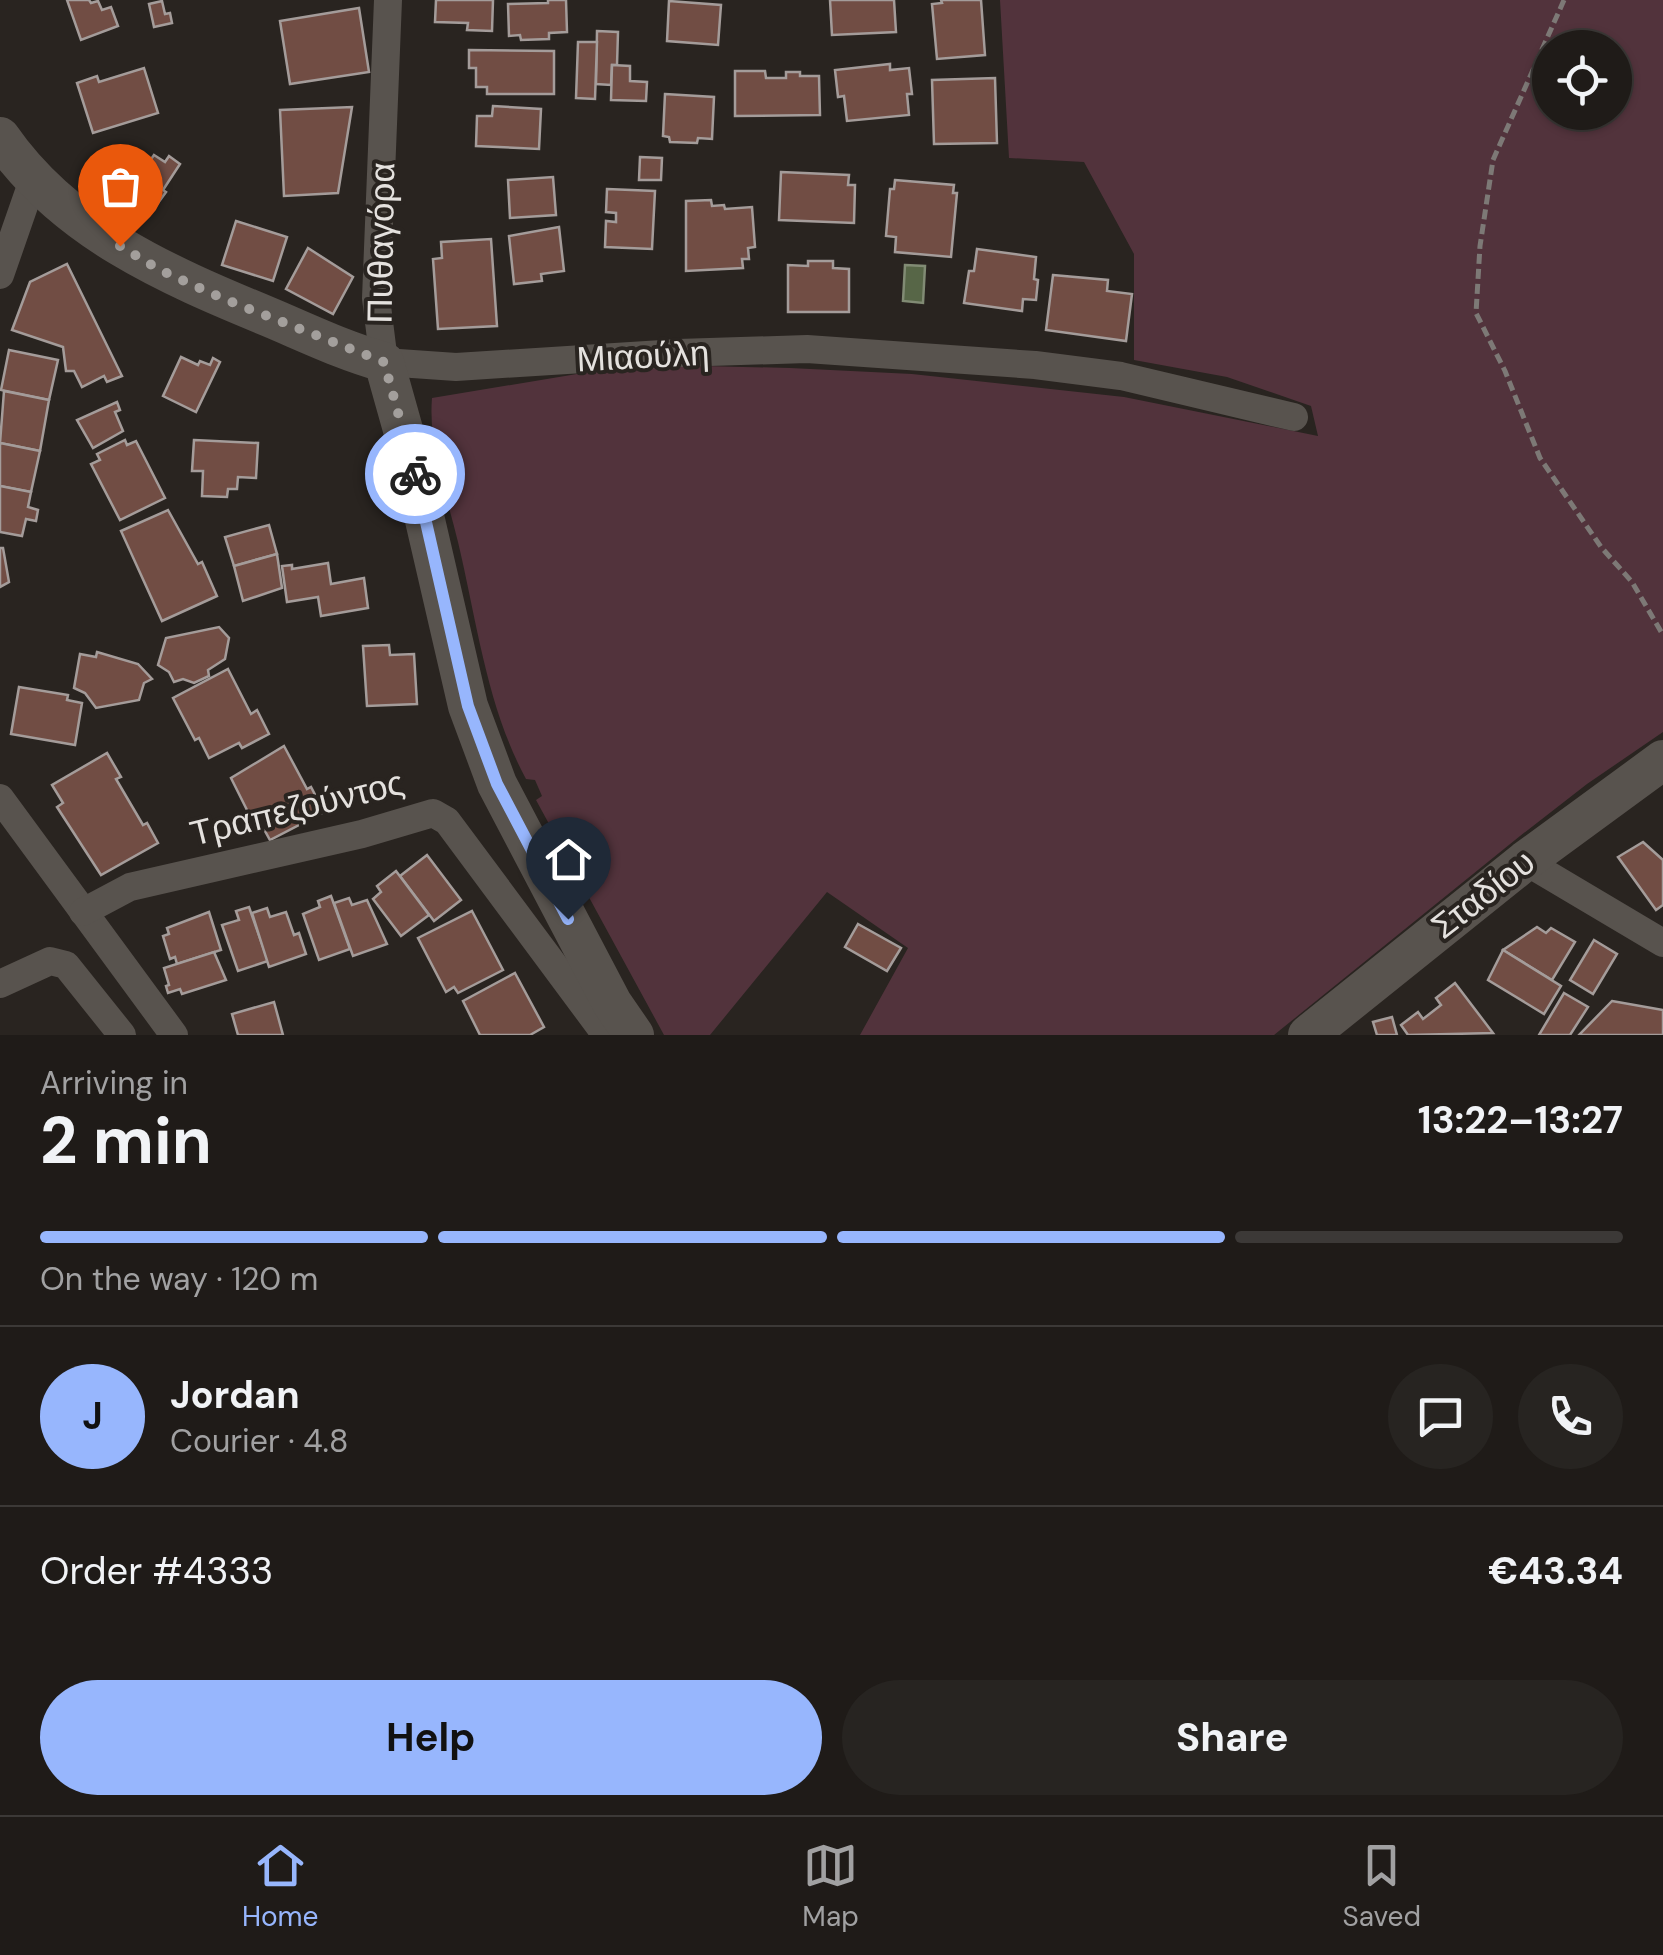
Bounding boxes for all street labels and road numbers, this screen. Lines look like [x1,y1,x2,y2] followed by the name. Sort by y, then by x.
[357,162,405,324] street label: Πυθαγόρα
[576,330,710,382] street label: Μιαούλη
[185,759,409,857] street label: Τραπεζούντος
[1422,839,1544,949] street label: Σταδίου

